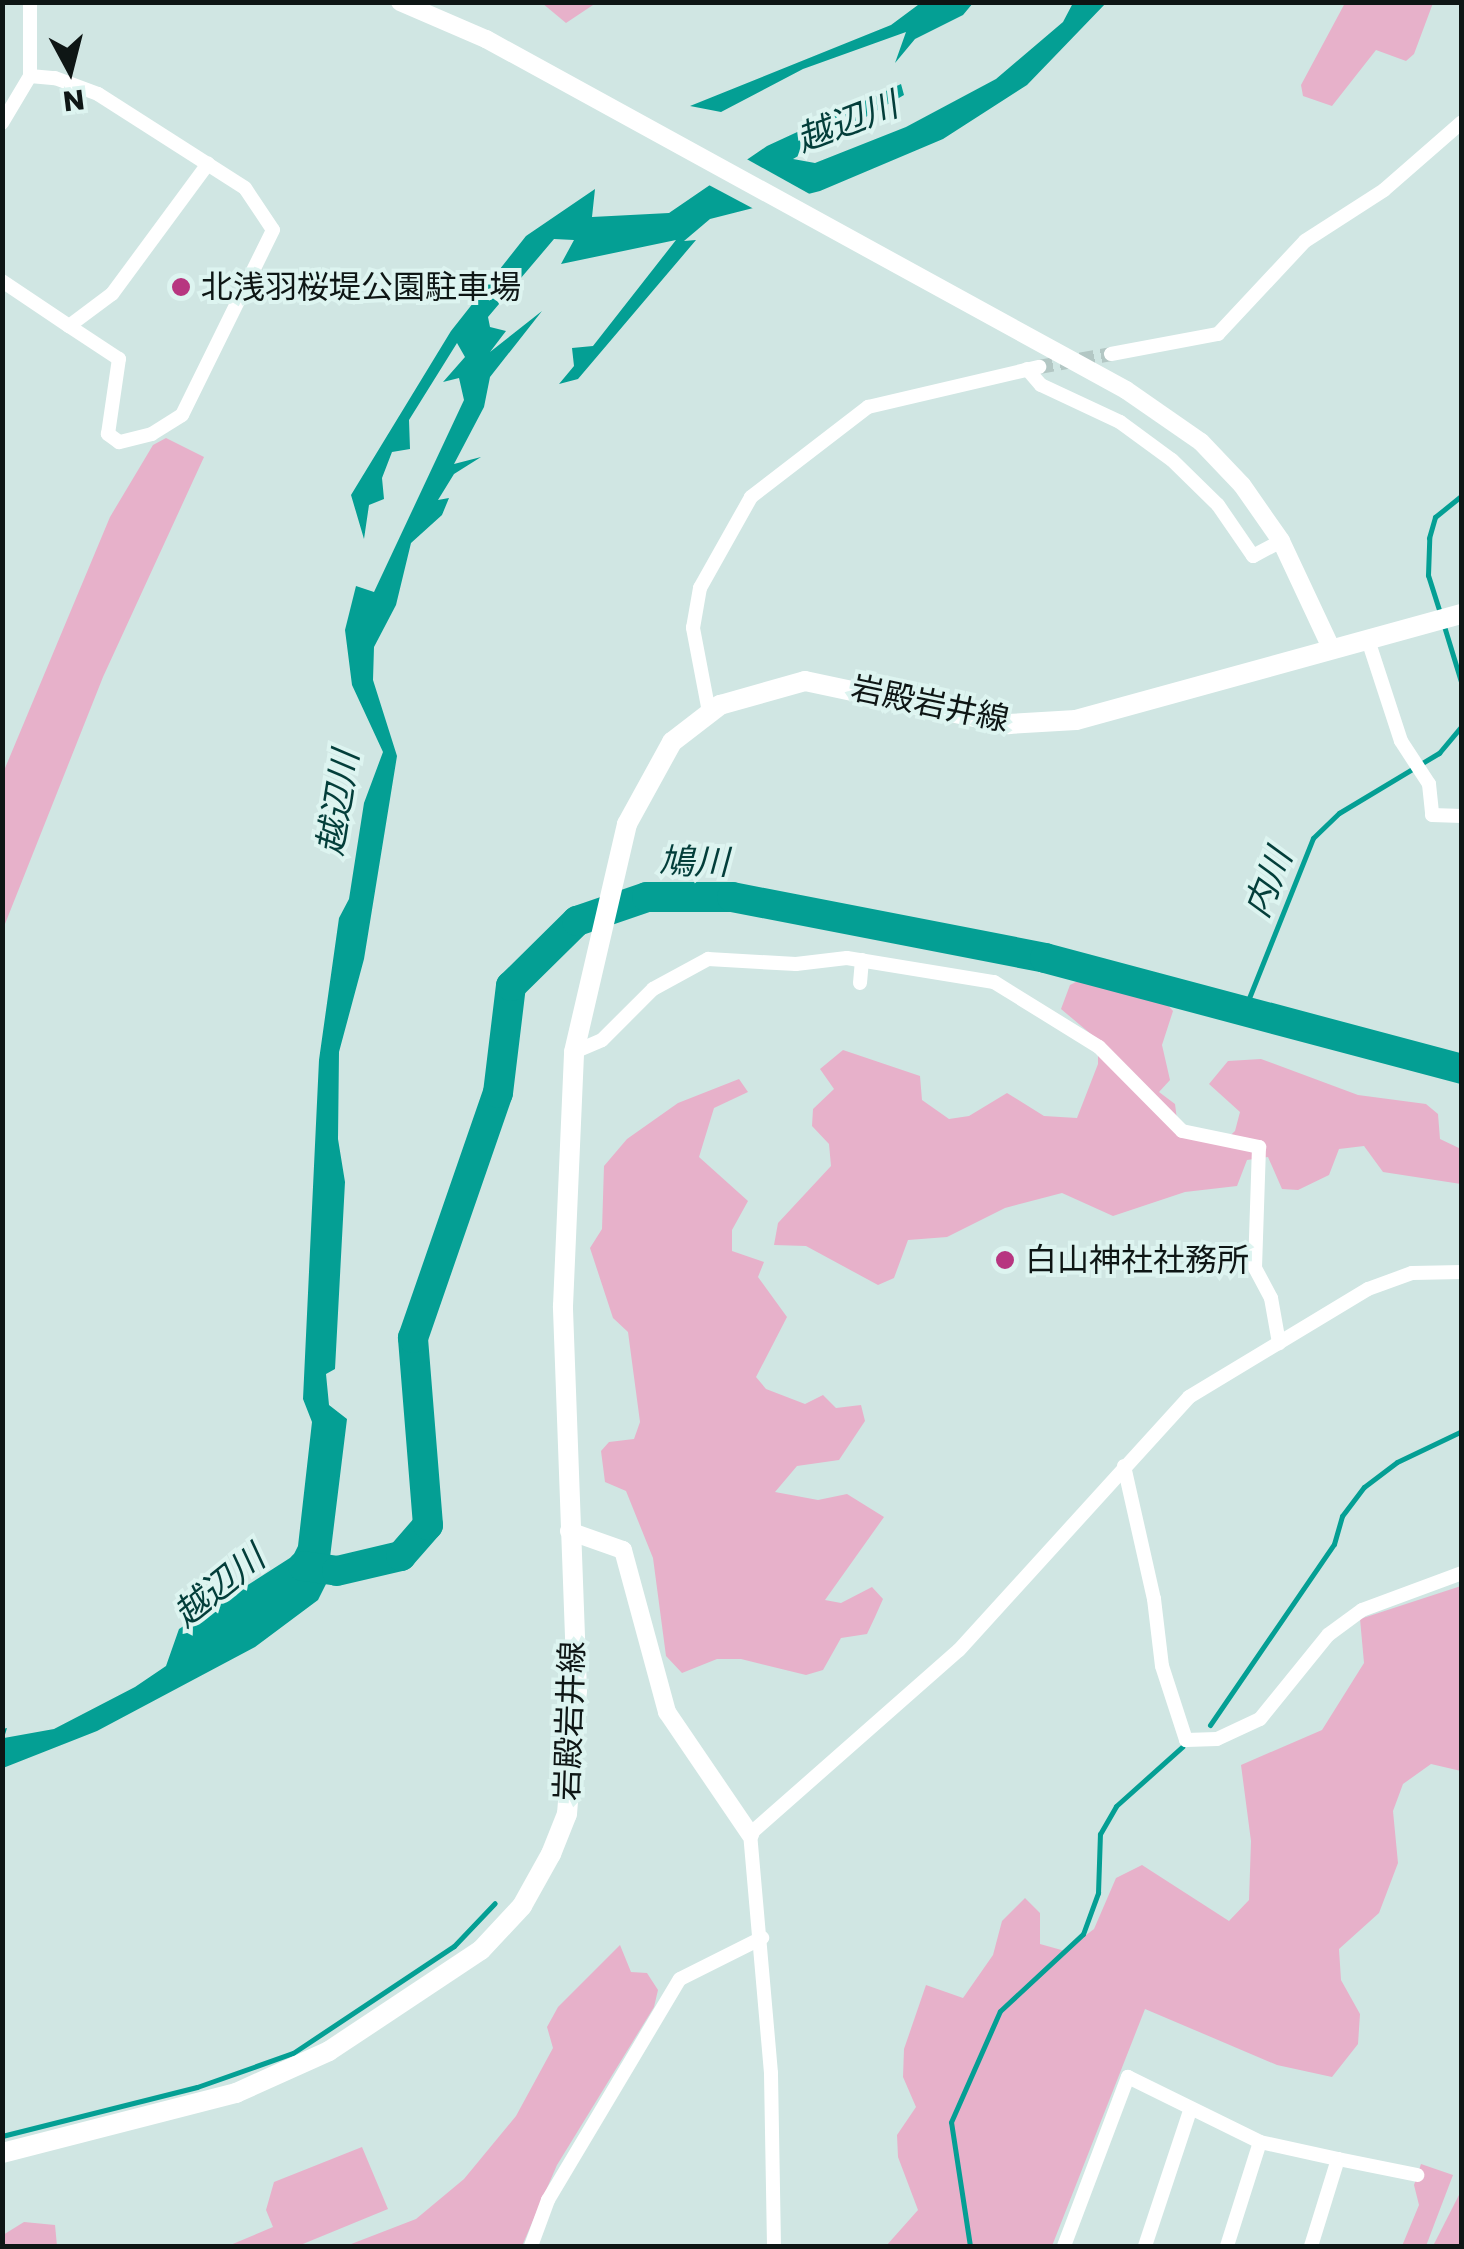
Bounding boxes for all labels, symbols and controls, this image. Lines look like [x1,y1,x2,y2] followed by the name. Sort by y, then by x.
[20,20,120,120] north arrow
[61,80,87,121] text: N
[790,84,904,160] water label: 越辺川
[201,268,521,306] place label: 北浅羽桜堤公園駐車場
[170,276,192,298] marker: 北浅羽桜堤公園駐車場
[848,669,1012,739] street label: 岩殿岩井線
[309,748,367,858] water label: 越辺川
[659,840,729,884] water label: 鳩川
[1235,843,1301,923] water label: 内川
[1025,1241,1249,1279] place label: 白山神社社務所
[994,1249,1016,1271] marker: 白山神社社務所
[165,1537,273,1635] water label: 越辺川
[548,1640,592,1802] street label: 岩殿岩井線

